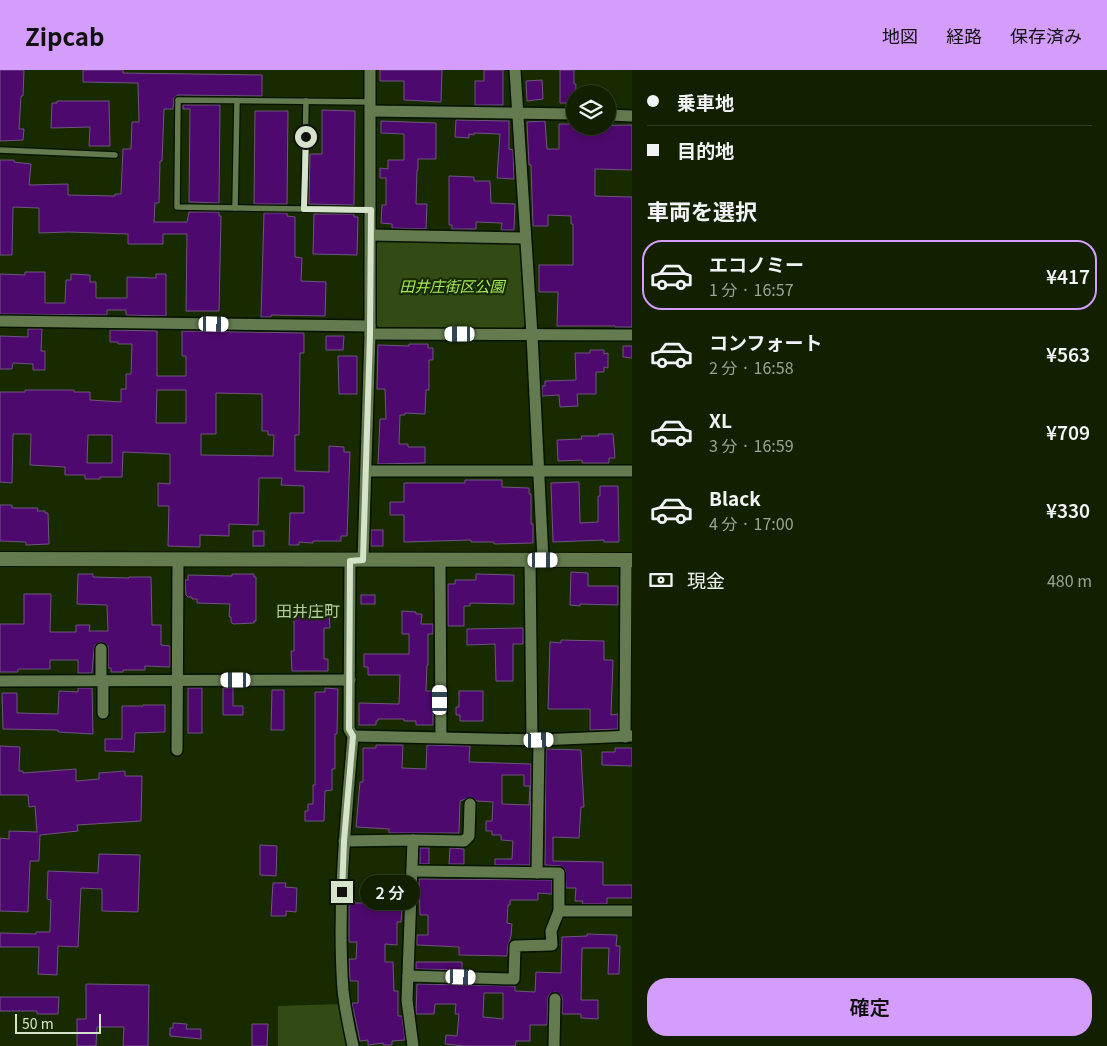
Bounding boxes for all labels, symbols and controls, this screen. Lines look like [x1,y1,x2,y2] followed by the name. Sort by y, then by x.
[25,18,104,53] text: Zipcab
[882,22,918,48] text: 地図
[946,22,982,48] text: 経路
[1010,22,1082,48] text: 保存済み
[566,85,616,135] map controls
[566,85,616,135] button: layers
[677,88,734,115] text: 乗車地
[295,126,317,148] route start
[677,136,734,163] text: 目的地
[647,194,757,226] text: 車両を選択
[709,250,804,277] text: エコノミー
[649,253,694,298] icon: car
[1046,262,1090,289] text: ¥417
[399,275,506,296] park label: 田井庄街区公園
[709,277,794,301] text: 1 分 · 16:57
[198,316,229,332] car
[445,327,475,342] car
[709,328,822,355] text: コンフォート
[649,331,694,376] icon: car
[1046,340,1090,367] text: ¥563
[709,355,794,379] text: 2 分 · 16:58
[709,406,732,433] text: XL
[649,409,694,454] icon: car
[1046,418,1090,445] text: ¥709
[709,433,794,457] text: 3 分 · 16:59
[709,484,761,511] text: Black
[649,487,694,532] icon: car
[1046,496,1090,523] text: ¥330
[709,511,794,535] text: 4 分 · 17:00
[528,553,558,568] car
[647,566,675,594] icon: cash
[687,566,725,593] text: 現金
[1047,568,1092,592] text: 480 m
[276,598,340,622] district label: 田井庄町
[221,673,251,688] car
[432,685,447,715] car
[523,732,554,748] car
[360,874,420,910] callout: 2 分
[376,880,404,904] text: 2 分
[331,881,353,903] route end
[445,969,476,985] car
[647,978,1092,1036] button: 確定
[15,1011,101,1034] scale bar
[22,1013,54,1033] text: 50 m

